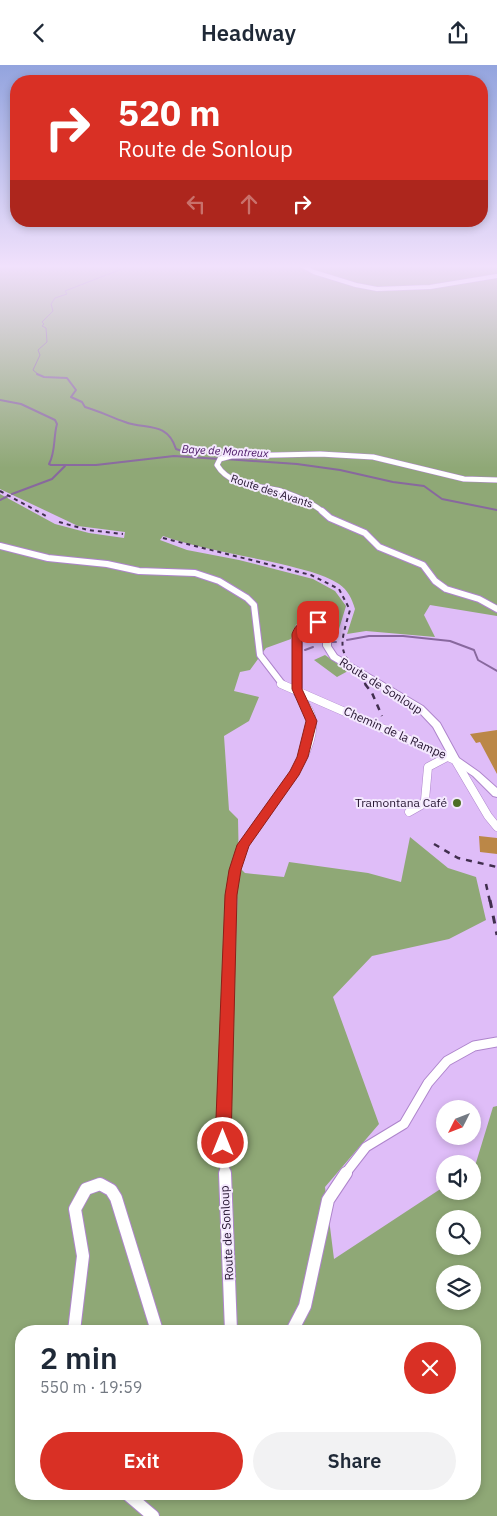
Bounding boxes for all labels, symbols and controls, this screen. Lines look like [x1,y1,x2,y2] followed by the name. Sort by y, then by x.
[201,18,296,47] text: Headway
[25,19,53,47] icon: back
[444,19,472,47] icon: share
[118,90,221,136] text: 520 m
[35,95,100,160] icon: right
[118,134,293,163] text: Route de Sonloup
[182,190,210,218] icon: left
[235,190,263,218] icon: ahead
[288,190,316,218] icon: right
[181,442,269,460] water label: Baye de Montreux
[229,471,315,511] street label: Route des Avants
[297,601,339,643] pin
[304,608,332,636] icon: arrive
[337,654,426,717] street label: Route de Sonloup
[342,703,449,762] street label: Chemin de la Rampe
[355,795,447,810] place label: Tramontana Café
[451,797,463,809] marker: Tramontana Café
[436,1100,481,1145] north arrow
[436,1100,481,1310] map controls
[196,1116,248,1168] position arrow
[436,1155,481,1200] button: sound
[217,1185,236,1281] street label: Route de Sonloup
[436,1210,481,1255] button: search
[436,1265,481,1310] button: layers
[40,1338,118,1377] text: 2 min
[404,1342,456,1394] button: close
[40,1377,142,1397] text: 550 m · 19:59
[40,1432,243,1490] button: Exit
[253,1432,456,1490] button: Share

